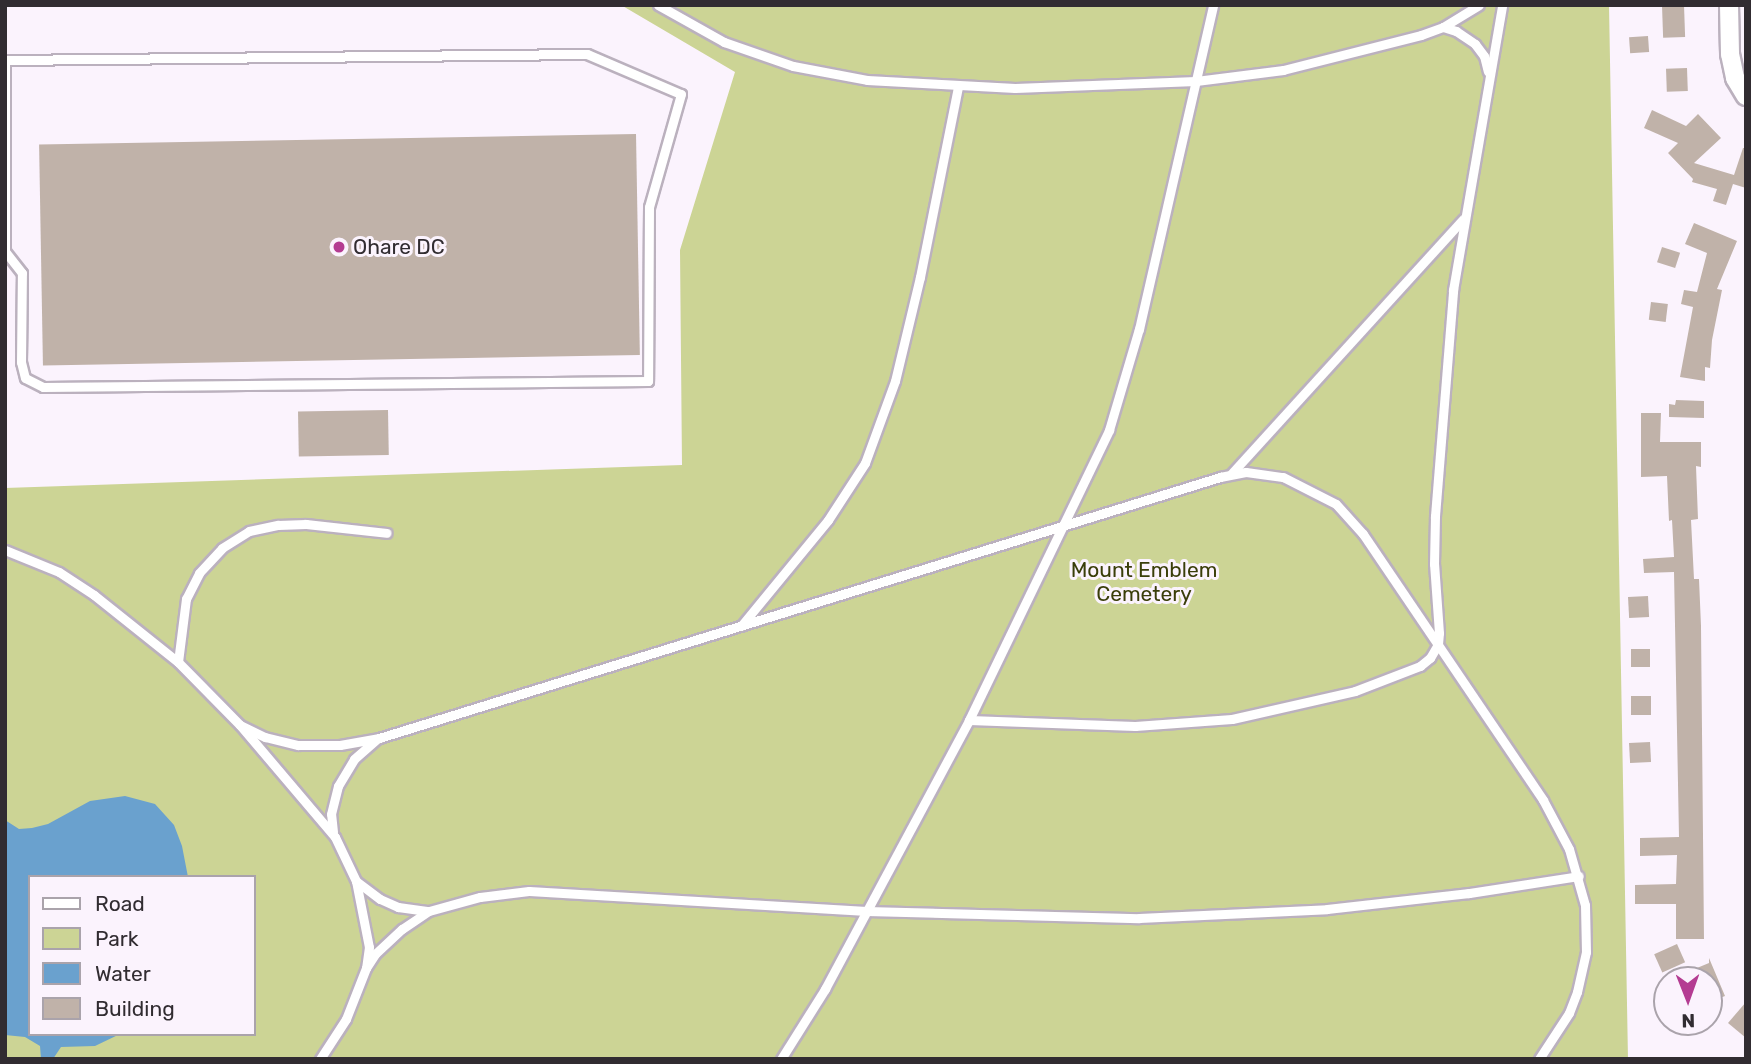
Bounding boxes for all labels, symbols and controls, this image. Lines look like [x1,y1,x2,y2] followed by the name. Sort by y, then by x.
[353,234,445,260] place label: Ohare DC
[331,239,347,255] marker: Ohare DC
[1071,557,1217,607] park label: Mount Emblem Cemetery
[28,875,256,1036] legend
[95,891,145,916] text: Road
[95,926,139,951] text: Park
[95,961,151,986] text: Water
[1653,966,1723,1036] north arrow
[95,996,175,1021] text: Building
[1681,1009,1695,1032] text: N

